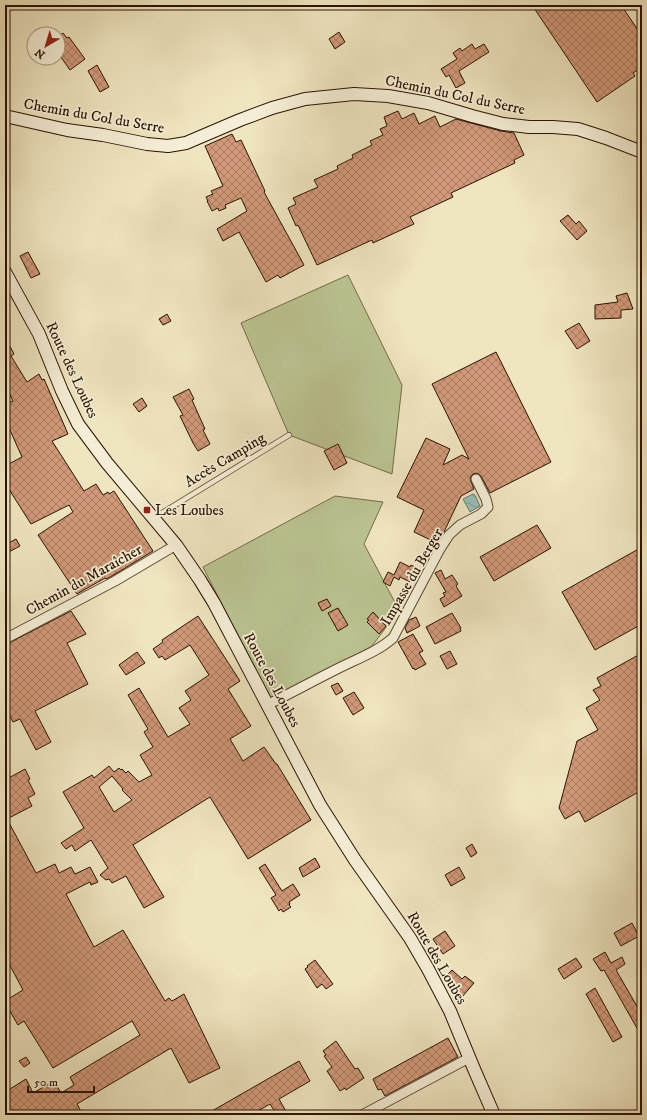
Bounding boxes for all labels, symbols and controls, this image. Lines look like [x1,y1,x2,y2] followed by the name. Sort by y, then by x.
[26,26,66,66] north arrow
[33,45,48,61] text: N
[383,71,527,119] street label: Chemin du Col du Serre
[22,94,166,138] street label: Chemin du Col du Serre
[41,319,103,421] street label: Route des Loubes
[181,428,270,492] street label: Accès Camping
[155,501,224,520] place label: Les Loubes
[142,505,152,515] marker: Les Loubes
[376,525,448,629] street label: Impasse du Berger
[22,540,146,620] street label: Chemin du Maraîcher
[239,630,305,730] street label: Route des Loubes
[403,908,471,1008] street label: Route des Loubes
[28,1068,94,1094] scale bar
[34,1075,58,1090] text: 50 m

